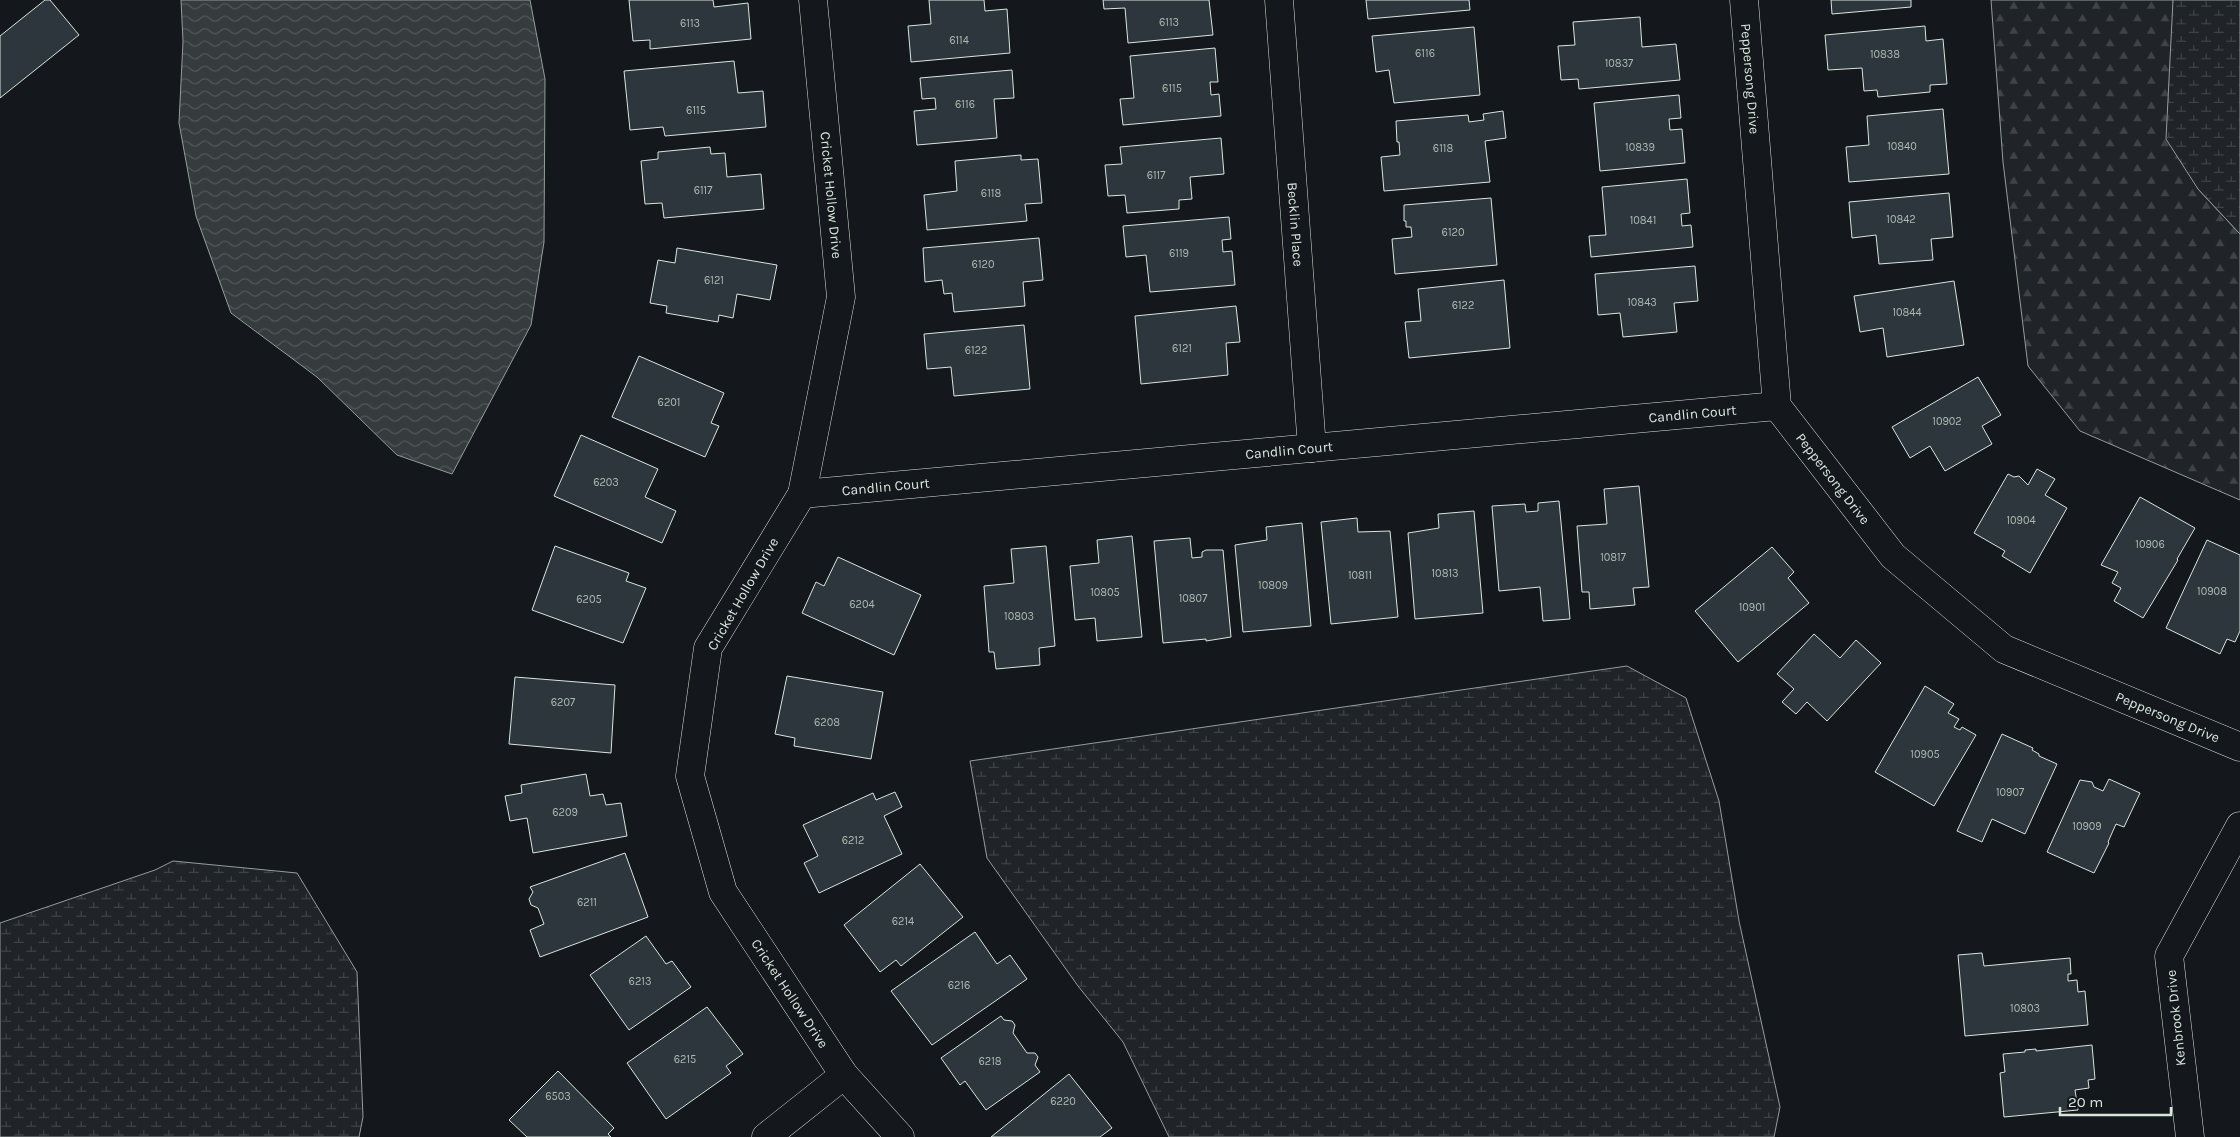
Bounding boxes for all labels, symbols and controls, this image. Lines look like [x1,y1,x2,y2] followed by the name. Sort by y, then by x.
[1159,16,1179,29] house number: 6113
[680,17,700,30] house number: 6113
[1737,23,1763,135] street label: Peppersong Drive
[949,34,969,47] house number: 6114
[1415,47,1435,60] house number: 6116
[1870,48,1900,61] house number: 10838
[1605,57,1633,70] house number: 10837
[1162,82,1182,95] house number: 6115
[955,98,975,111] house number: 6116
[686,104,706,117] house number: 6115
[817,131,846,259] street label: Cricket Hollow Drive
[1887,140,1917,153] house number: 10840
[1625,141,1655,154] house number: 10839
[1433,142,1453,155] house number: 6118
[1147,169,1165,182] house number: 6117
[1284,182,1307,267] street label: Becklin Place
[694,184,712,197] house number: 6117
[981,187,1001,200] house number: 6118
[1886,213,1916,226] house number: 10842
[1630,214,1656,227] house number: 10841
[1442,226,1464,239] house number: 6120
[1169,247,1189,260] house number: 6119
[972,258,994,271] house number: 6120
[704,274,724,287] house number: 6121
[1627,296,1657,309] house number: 10843
[1452,299,1474,312] house number: 6122
[1892,306,1922,319] house number: 10844
[1172,342,1192,355] house number: 6121
[965,344,987,357] house number: 6122
[658,396,680,409] house number: 6201
[1648,401,1737,426] street label: Candlin Court
[1932,415,1962,428] house number: 10902
[1792,429,1874,528] street label: Peppersong Drive
[1244,438,1334,462] street label: Candlin Court
[841,474,930,499] street label: Candlin Court
[593,476,619,489] house number: 6203
[2006,514,2036,527] house number: 10904
[704,535,782,653] street label: Cricket Hollow Drive
[2135,538,2165,551] house number: 10906
[1600,551,1626,564] house number: 10817
[1431,567,1459,580] house number: 10813
[1348,569,1372,582] house number: 10811
[1258,579,1288,592] house number: 10809
[2197,585,2227,598] house number: 10908
[1090,586,1120,599] house number: 10805
[1179,592,1207,605] house number: 10807
[576,593,602,606] house number: 6205
[849,598,875,611] house number: 6204
[1739,601,1765,614] house number: 10901
[1004,610,1034,623] house number: 10803
[2113,688,2222,746] street label: Peppersong Drive
[551,696,575,709] house number: 6207
[814,716,840,729] house number: 6208
[1910,748,1940,761] house number: 10905
[1996,786,2024,799] house number: 10907
[552,806,578,819] house number: 6209
[2072,820,2102,833] house number: 10909
[842,834,864,847] house number: 6212
[577,896,597,909] house number: 6211
[892,915,914,928] house number: 6214
[748,936,832,1051] street label: Cricket Hollow Drive
[2162,969,2190,1067] street label: Kenbrook Drive
[629,975,651,988] house number: 6213
[948,979,970,992] house number: 6216
[2010,1002,2040,1015] house number: 10803
[674,1053,696,1066] house number: 6215
[978,1055,1002,1068] house number: 6218
[2060,1084,2171,1116] scale bar
[545,1090,571,1103] house number: 6503
[2068,1093,2103,1111] text: 20 m
[1050,1095,1076,1108] house number: 6220

